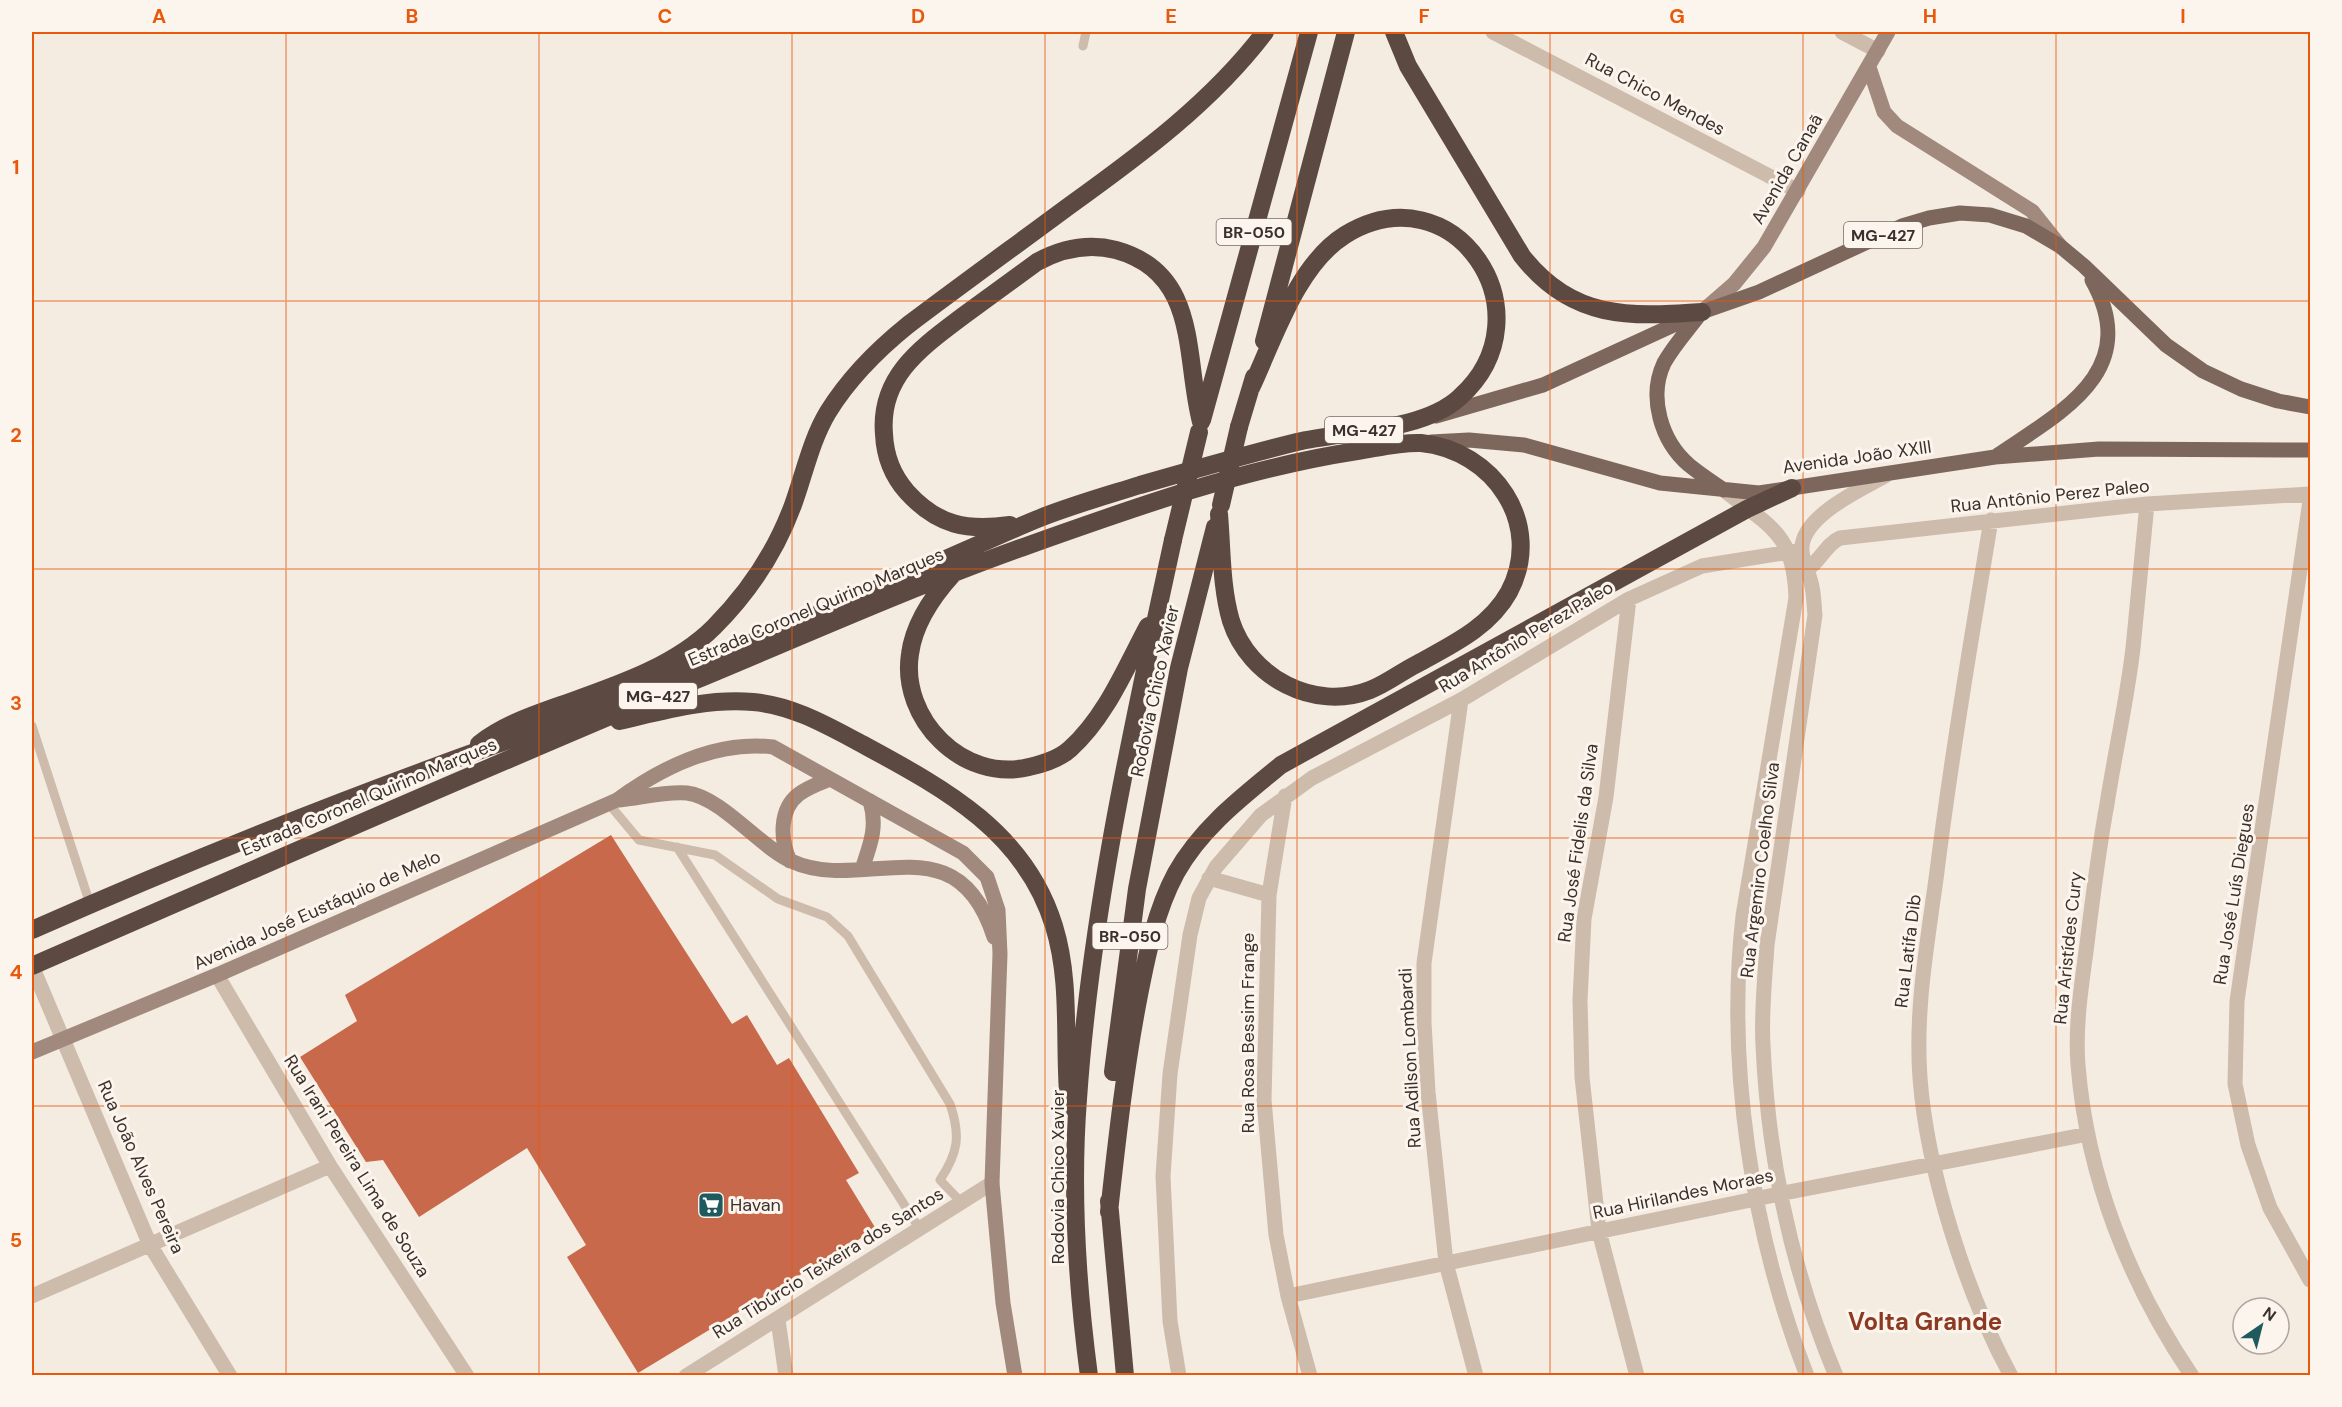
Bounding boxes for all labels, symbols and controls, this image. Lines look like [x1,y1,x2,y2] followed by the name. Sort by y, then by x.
[152,3,166,29] text: A
[406,3,418,29] text: B
[658,3,672,29] text: C
[911,3,925,29] text: D
[1165,3,1177,29] text: E
[1418,3,1430,29] text: F
[1669,3,1685,29] text: G
[1923,3,1937,29] text: H
[2180,3,2186,29] text: I
[1581,47,1729,141] street label: Rua Chico Mendes
[1746,110,1828,228] street label: Avenida Canaã
[12,154,20,180] text: 1
[1216,219,1292,245] road number: BR-050
[1844,222,1922,248] road number: MG-427
[1325,417,1403,443] road number: MG-427
[10,422,22,448] text: 2
[1781,435,1933,479] street label: Avenida João XXIII
[1949,474,2151,518] street label: Rua Antônio Perez Paleo
[684,542,948,672] street label: Estrada Coronel Quirino Marques
[1434,575,1618,699] street label: Rua Antônio Perez Paleo
[1125,603,1185,779] street label: Rodovia Chico Xavier
[619,683,697,709] road number: MG-427
[10,690,22,716] text: 3
[237,732,501,862] street label: Estrada Coronel Quirino Marques
[1552,742,1604,944] street label: Rua José Fidelis da Silva
[1735,761,1785,979] street label: Rua Argemiro Coelho Silva
[2208,802,2260,986] street label: Rua José Luís Diegues
[190,844,444,976] street label: Avenida José Eustáquio de Melo
[2048,870,2088,1026] street label: Rua Aristídes Cury
[1889,893,1927,1009] street label: Rua Latifa Dib
[1092,923,1168,949] road number: BR-050
[1236,933,1260,1133] street label: Rua Rosa Bessim Frange
[10,959,23,985] text: 4
[1393,967,1427,1149] street label: Rua Adilson Lombardi
[278,1050,436,1282] street label: Rua Irani Pereira Lima de Souza
[92,1077,190,1257] street label: Rua João Alves Pereira
[1046,1089,1070,1264] street label: Rodovia Chico Xavier
[1590,1163,1776,1225] street label: Rua Hirilandes Moraes
[708,1182,948,1344] street label: Rua Tibúrcio Teixeira dos Santos
[696,1190,726,1220] supermarket icon: Havan
[730,1193,781,1217] place label: Havan
[10,1227,22,1253] text: 5
[2231,1296,2291,1356] north arrow
[2259,1302,2280,1326] text: N
[1848,1306,2002,1337] district label: Volta Grande

